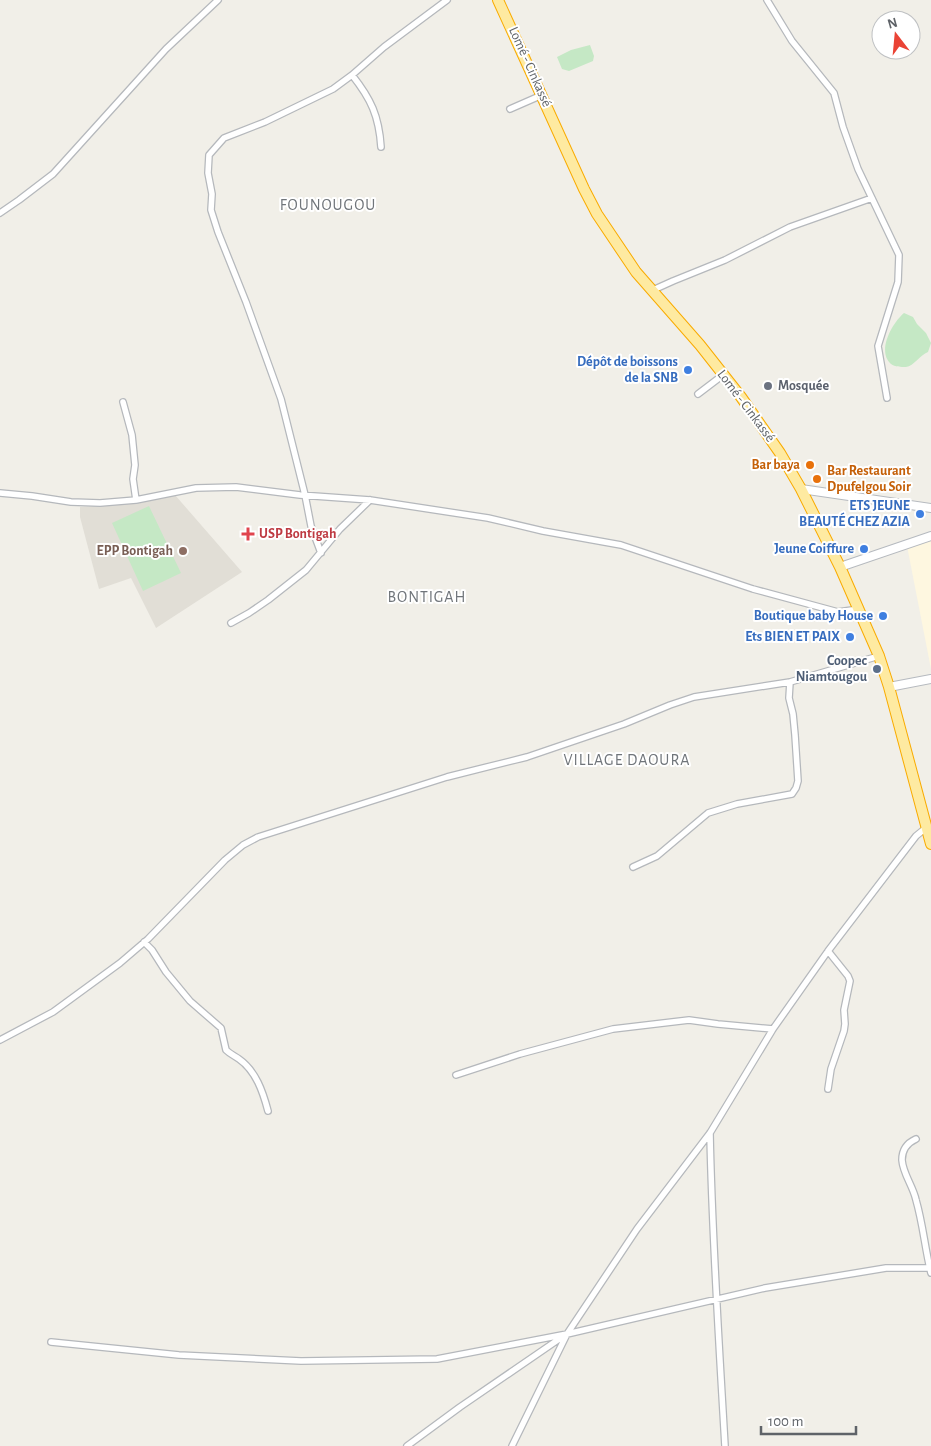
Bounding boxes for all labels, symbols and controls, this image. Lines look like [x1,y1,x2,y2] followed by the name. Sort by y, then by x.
[871,10,921,60] north arrow
[886,15,899,32] text: N
[506,25,554,109] street label: Lomé - Cinkassé
[280,197,376,213] district label: FOUNOUGOU
[577,355,678,385] place label: Dépôt de boissons de la SNB
[682,364,694,376] marker: Dépôt de boissons de la SNB
[714,367,778,445] street label: Lomé - Cinkassé
[778,379,829,393] place label: Mosquée
[762,380,774,392] marker: Mosquée
[751,458,800,472] place label: Bar baya
[804,459,816,471] marker: Bar baya
[827,464,911,494] place label: Bar Restaurant Dpufelgou Soir
[811,473,823,485] marker: Bar Restaurant Dpufelgou Soir
[799,499,911,529] place label: ETS JEUNE BEAUTÉ CHEZ AZIA
[914,508,926,520] marker: ETS JEUNE BEAUTÉ CHEZ AZIA
[241,527,255,541] marker: USP Bontigah
[259,527,336,541] place label: USP Bontigah
[774,542,854,556] place label: Jeune Coiffure
[858,543,870,555] marker: Jeune Coiffure
[97,544,173,558] place label: EPP Bontigah
[177,545,189,557] marker: EPP Bontigah
[387,589,467,605] district label: BONTIGAH
[754,609,873,623] place label: Boutique baby House
[877,610,889,622] marker: Boutique baby House
[745,630,840,644] place label: Ets BIEN ET PAIX
[844,631,856,643] marker: Ets BIEN ET PAIX
[796,654,868,684] place label: Coopec Niamtougou
[871,663,883,675] marker: Coopec Niamtougou
[563,752,691,768] district label: VILLAGE DAOURA
[761,1404,856,1436] scale bar
[768,1414,803,1429] text: 100 m

